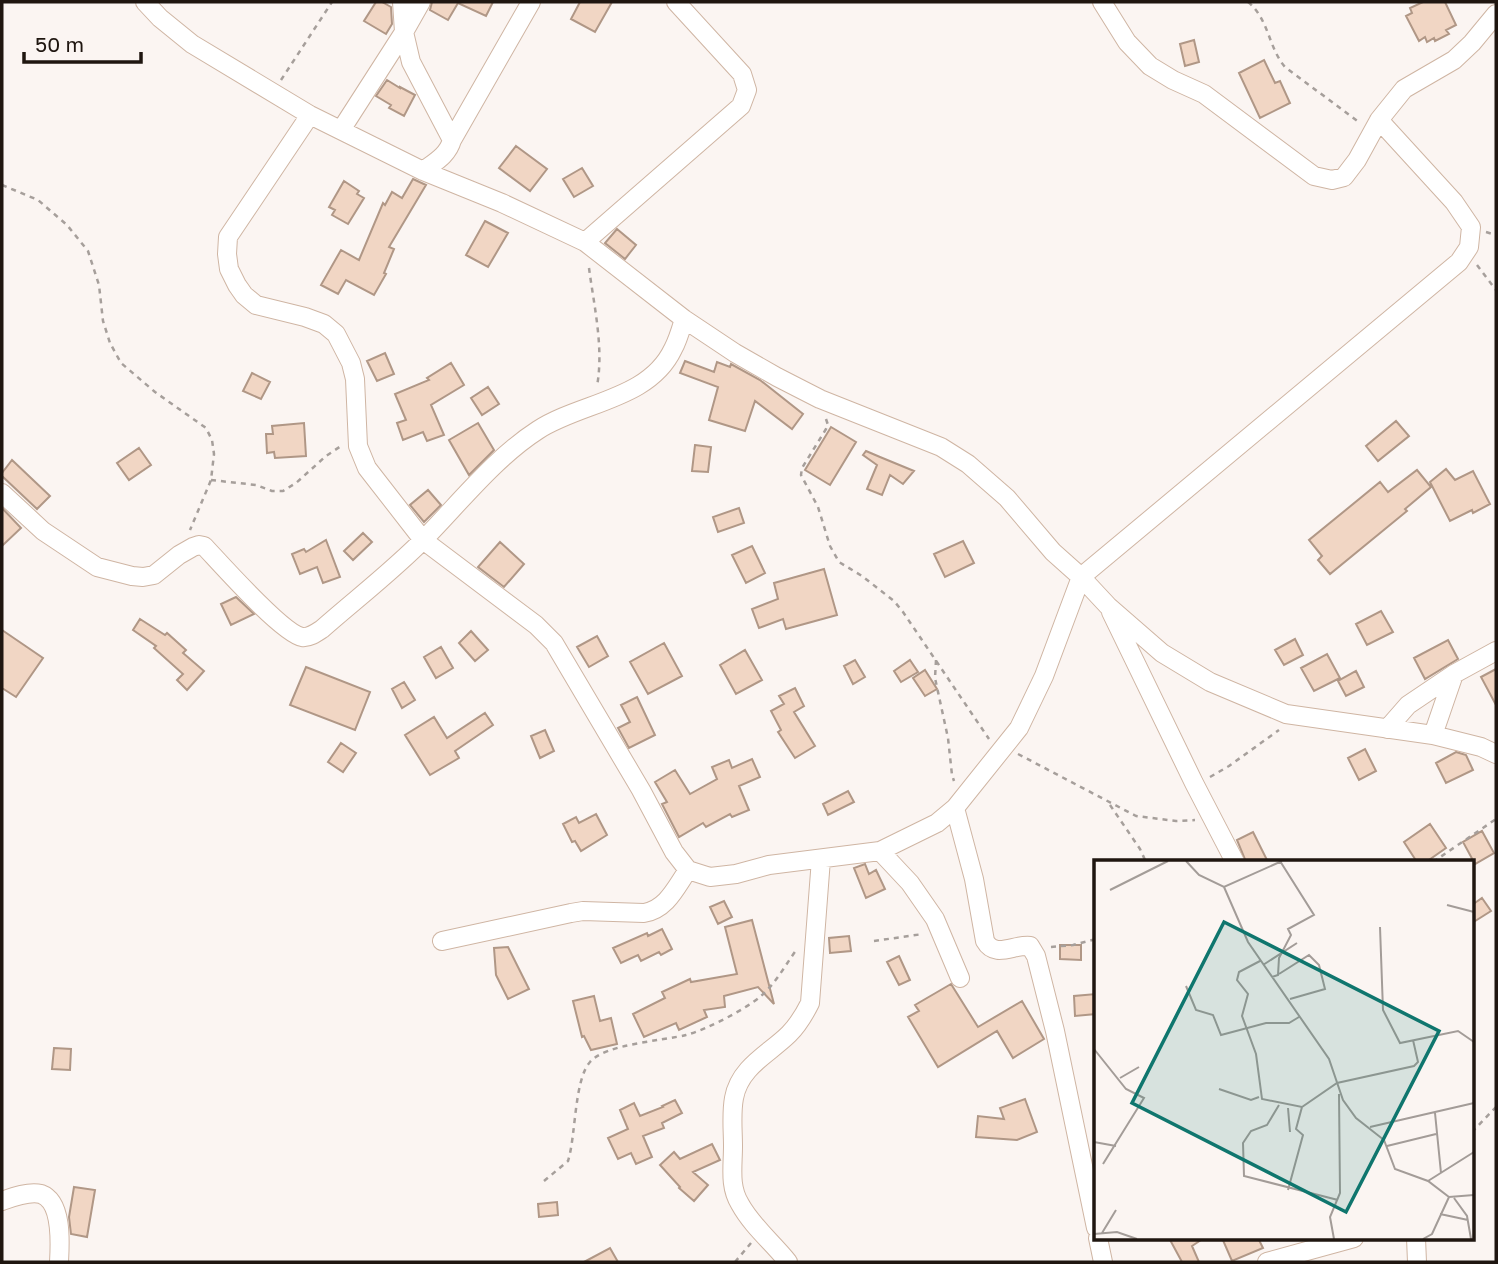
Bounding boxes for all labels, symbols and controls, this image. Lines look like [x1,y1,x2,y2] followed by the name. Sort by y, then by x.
[24,21,142,65] scale bar
[35,31,84,57] text: 50 m
[1094,860,1474,1240] inset map

